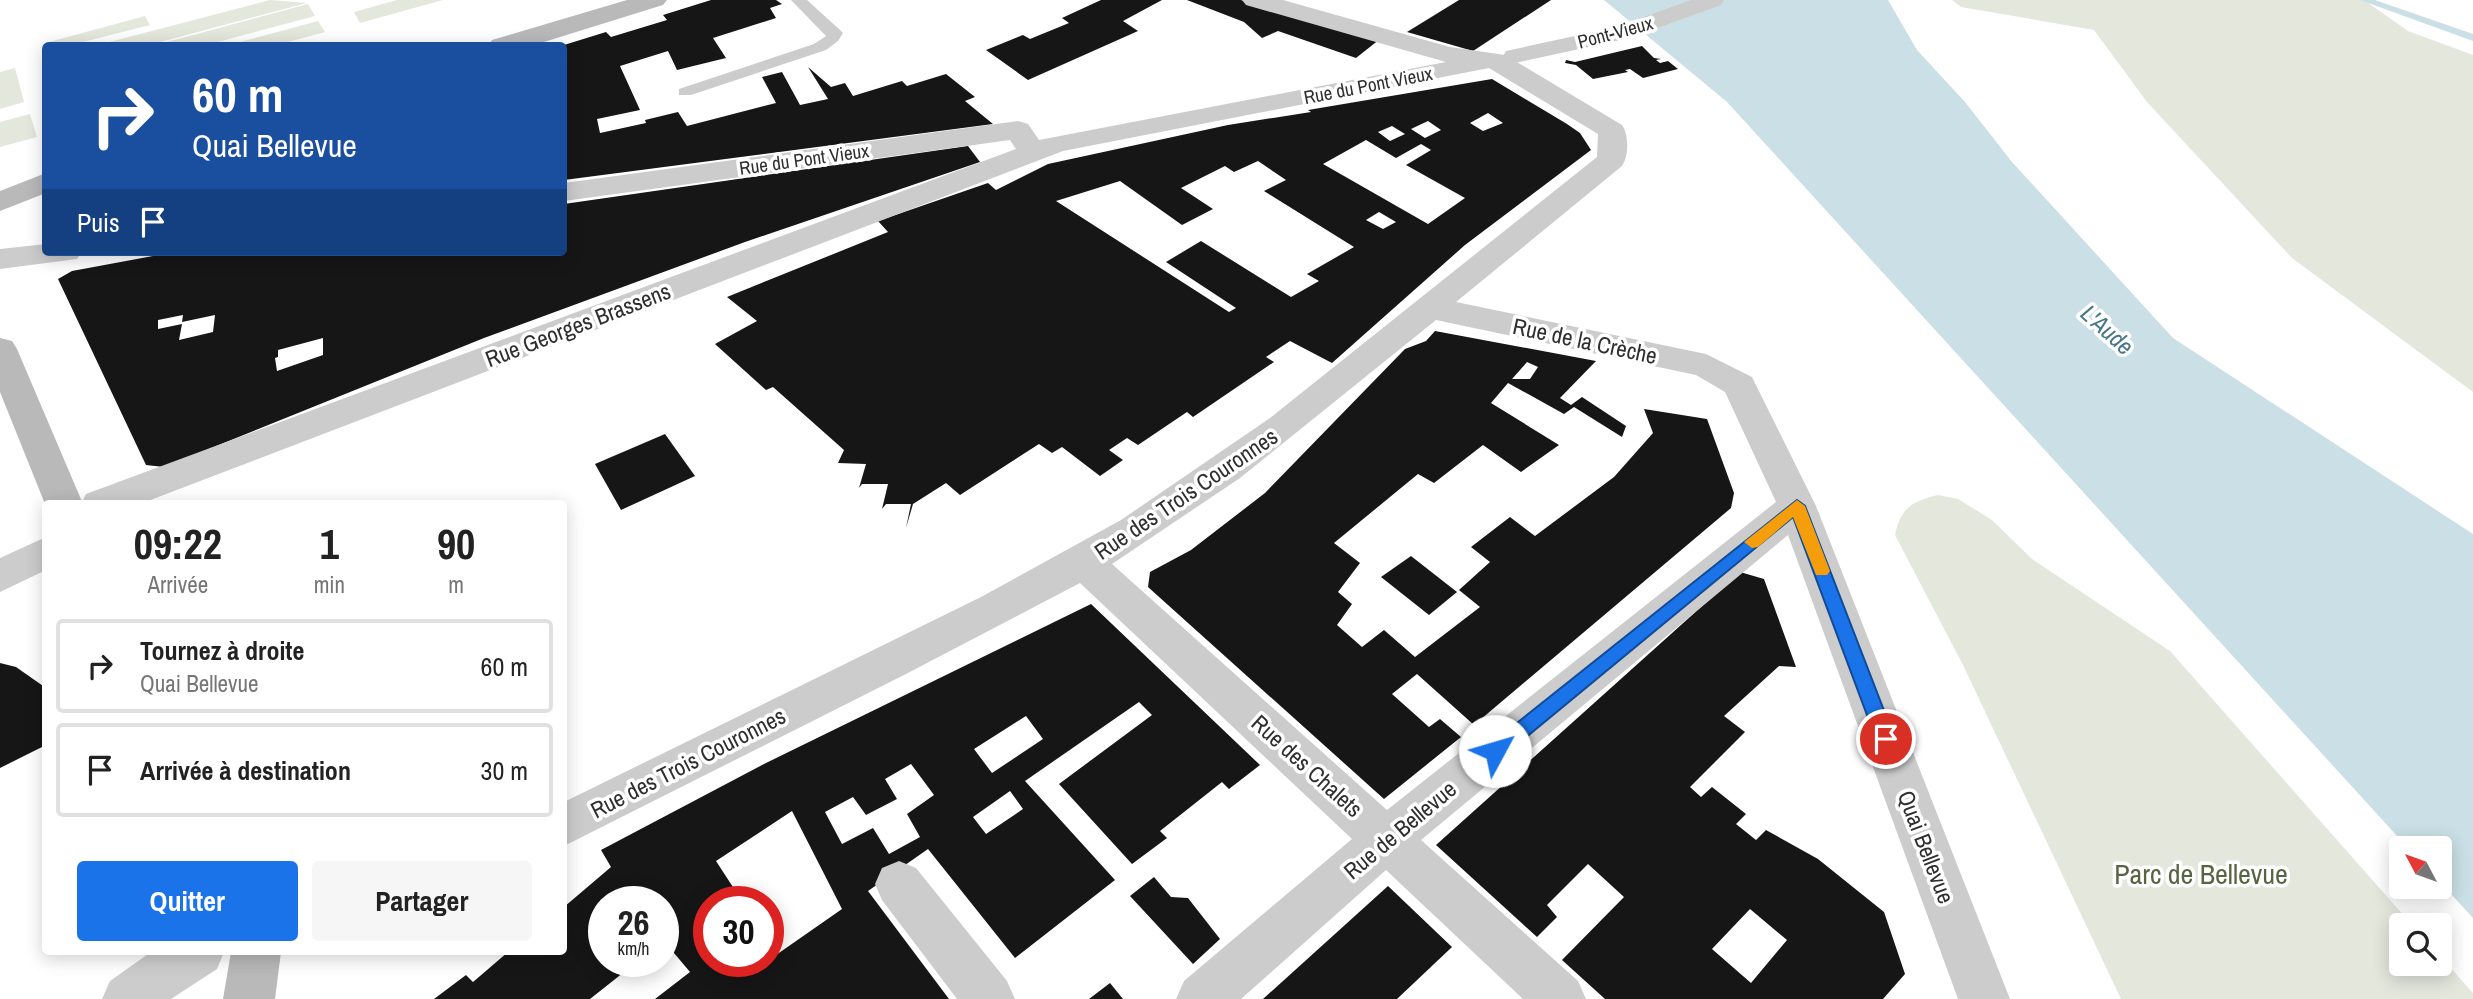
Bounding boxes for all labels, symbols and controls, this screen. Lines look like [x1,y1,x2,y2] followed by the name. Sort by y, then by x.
[1575,9,1656,54] street label: Pont-Vieux
[1301,60,1435,110] street label: Rue du Pont Vieux
[192,61,284,127] text: 60 m
[77,70,168,161] icon: right
[192,124,357,167] text: Quai Bellevue
[738,137,871,181] street label: Rue du Pont Vieux
[134,203,172,241] icon: arrive
[77,205,120,240] text: Puis
[481,275,675,374] street label: Rue Georges Brassens
[2074,297,2141,361] water label: L'Aude
[1510,310,1660,371] street label: Rue de la Crèche
[1088,421,1283,567] street label: Rue des Trois Couronnes
[134,516,222,572] text: 09:22
[320,516,339,572] text: 1
[437,516,475,572] text: 90
[147,569,208,600] text: Arrivée
[314,569,345,600] text: min
[448,569,464,600] text: m
[140,633,304,668] text: Tournez à droite
[81,647,119,685] icon: right
[481,649,528,684] text: 60 m
[140,668,258,699] text: Quai Bellevue
[585,700,791,825] street label: Rue des Trois Couronnes
[1245,707,1370,824] street label: Rue des Chalets
[1856,709,1916,769] pin
[1458,714,1532,788] position arrow
[1867,720,1905,758] icon: arrive
[81,751,119,789] icon: arrive
[140,753,351,788] text: Arrivée à destination
[481,753,528,788] text: 30 m
[1337,773,1463,886] street label: Rue de Bellevue
[1891,786,1962,908] street label: Quai Bellevue
[2389,836,2452,900] north arrow
[2389,836,2452,976] map controls
[2114,855,2288,893] park label: Parc de Bellevue
[77,861,298,941] button: Quitter
[312,861,532,941] button: Partager
[693,886,784,977] speed limit sign: 30
[618,899,649,946] text: 26
[2389,913,2452,976] button: search
[618,936,650,961] text: km/h

